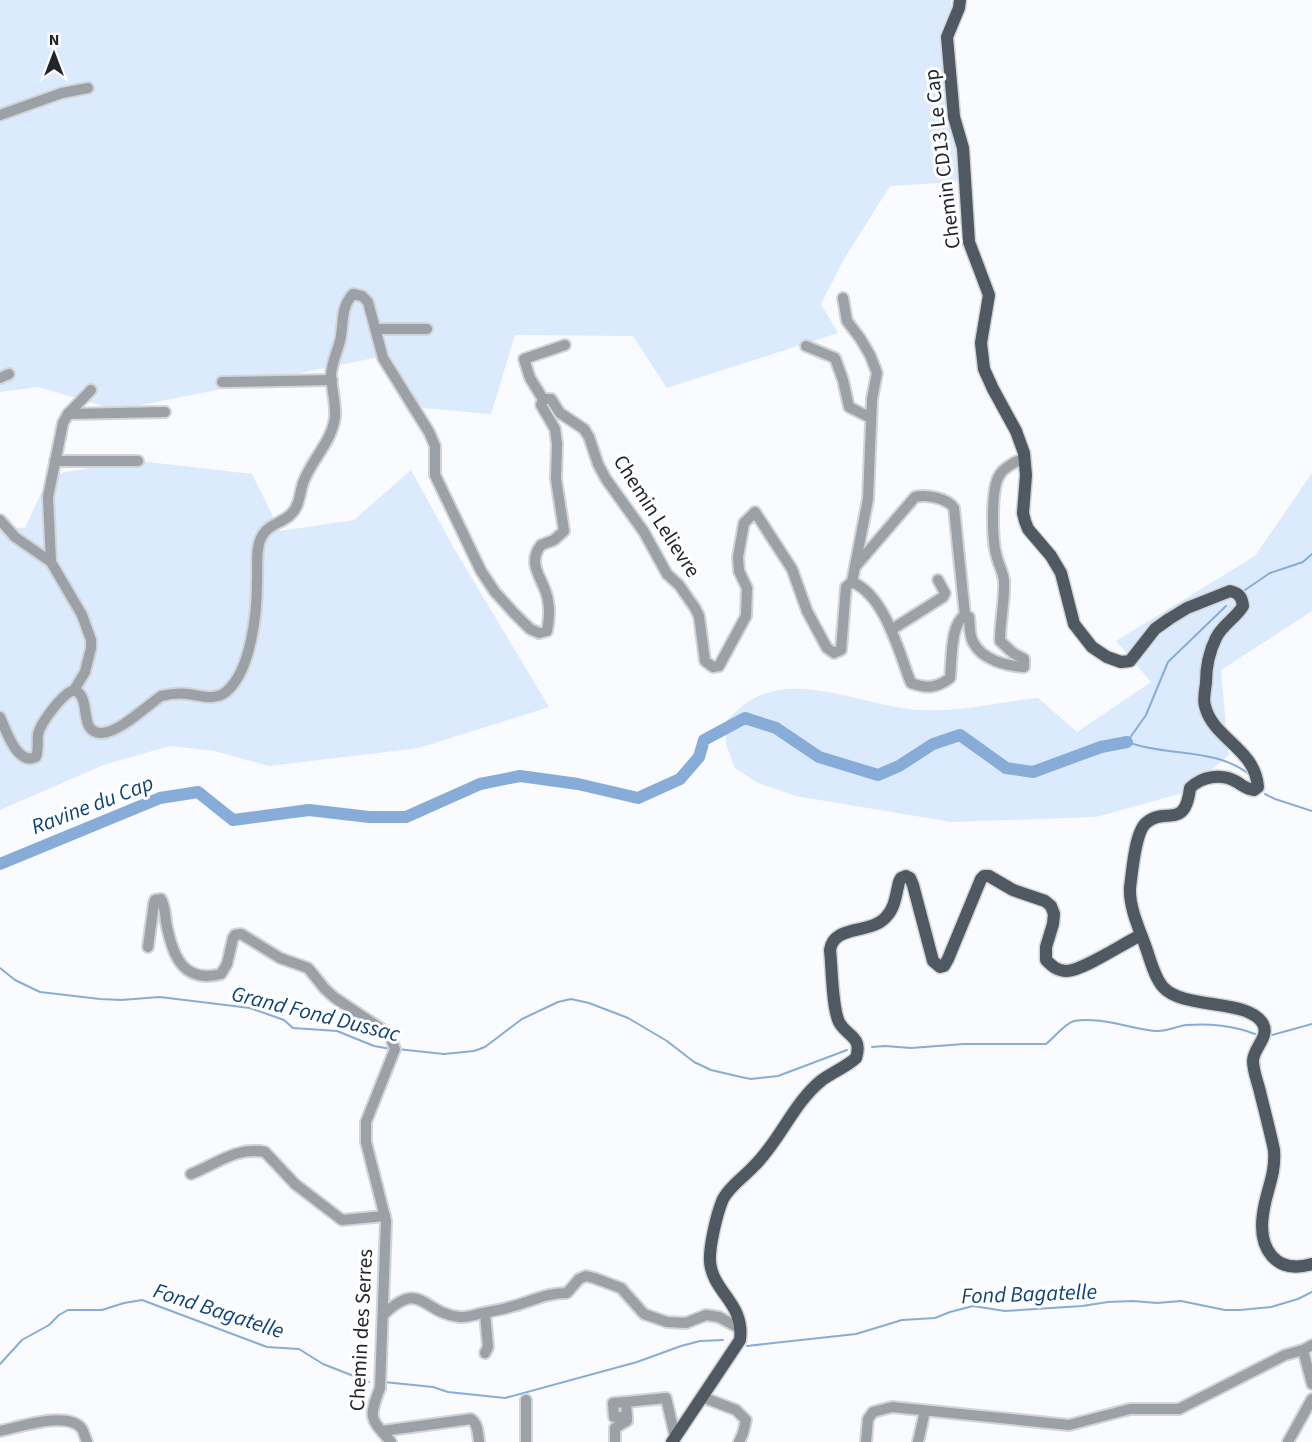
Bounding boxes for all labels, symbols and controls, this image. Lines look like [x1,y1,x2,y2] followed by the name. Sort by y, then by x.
[24,24,84,84] north arrow
[49,29,59,51] text: N
[916,67,968,251] street label: Chemin CD13 Le Cap
[606,449,708,583] street label: Chemin Lelievre
[27,767,158,843] water label: Ravine du Cap
[228,978,404,1050] water label: Grand Fond Dussac
[342,1248,380,1412] street label: Chemin des Serres
[149,1275,288,1347] water label: Fond Bagatelle
[961,1276,1097,1312] water label: Fond Bagatelle

